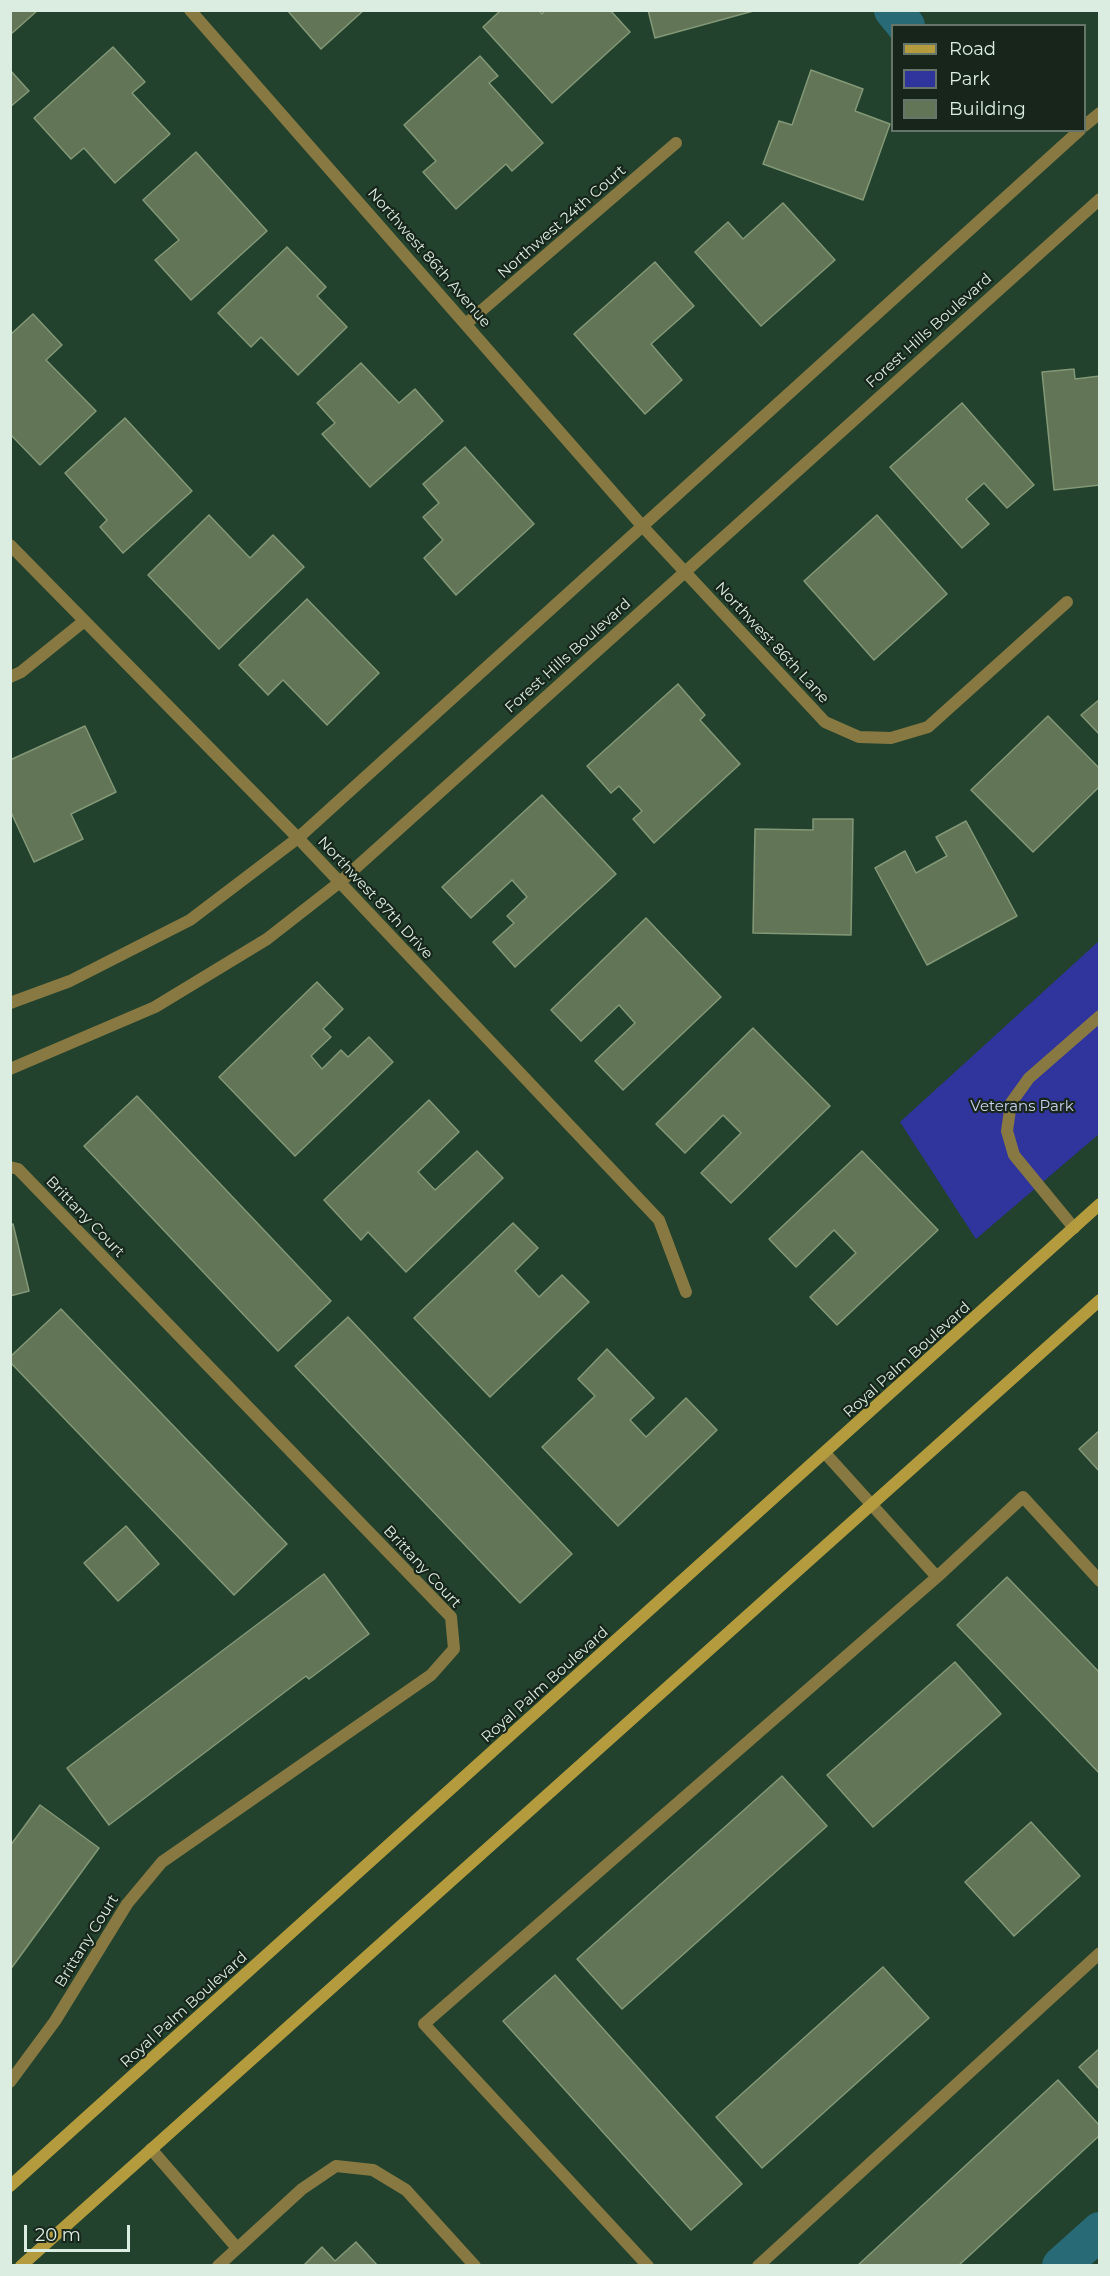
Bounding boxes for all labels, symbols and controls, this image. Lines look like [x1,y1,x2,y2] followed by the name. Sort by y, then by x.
[891,24,1086,132] legend
[949,38,996,60] text: Road
[949,68,990,90] text: Park
[949,98,1026,120] text: Building
[494,162,630,282] street label: Northwest 24th Court
[364,185,494,331] street label: Northwest 86th Avenue
[862,270,996,392] street label: Forest Hills Boulevard
[711,579,833,707] street label: Northwest 86th Lane
[501,595,635,717] street label: Forest Hills Boulevard
[314,833,436,963] street label: Northwest 87th Drive
[970,1098,1074,1116] park label: Veterans Park
[42,1173,128,1261] street label: Brittany Court
[840,1298,974,1422] street label: Royal Palm Boulevard
[379,1522,465,1612] street label: Brittany Court
[478,1623,612,1747] street label: Royal Palm Boulevard
[51,1891,123,1991] street label: Brittany Court
[117,1948,251,2072] street label: Royal Palm Boulevard
[27,2213,134,2251] scale bar
[35,2224,81,2246] text: 20 m

